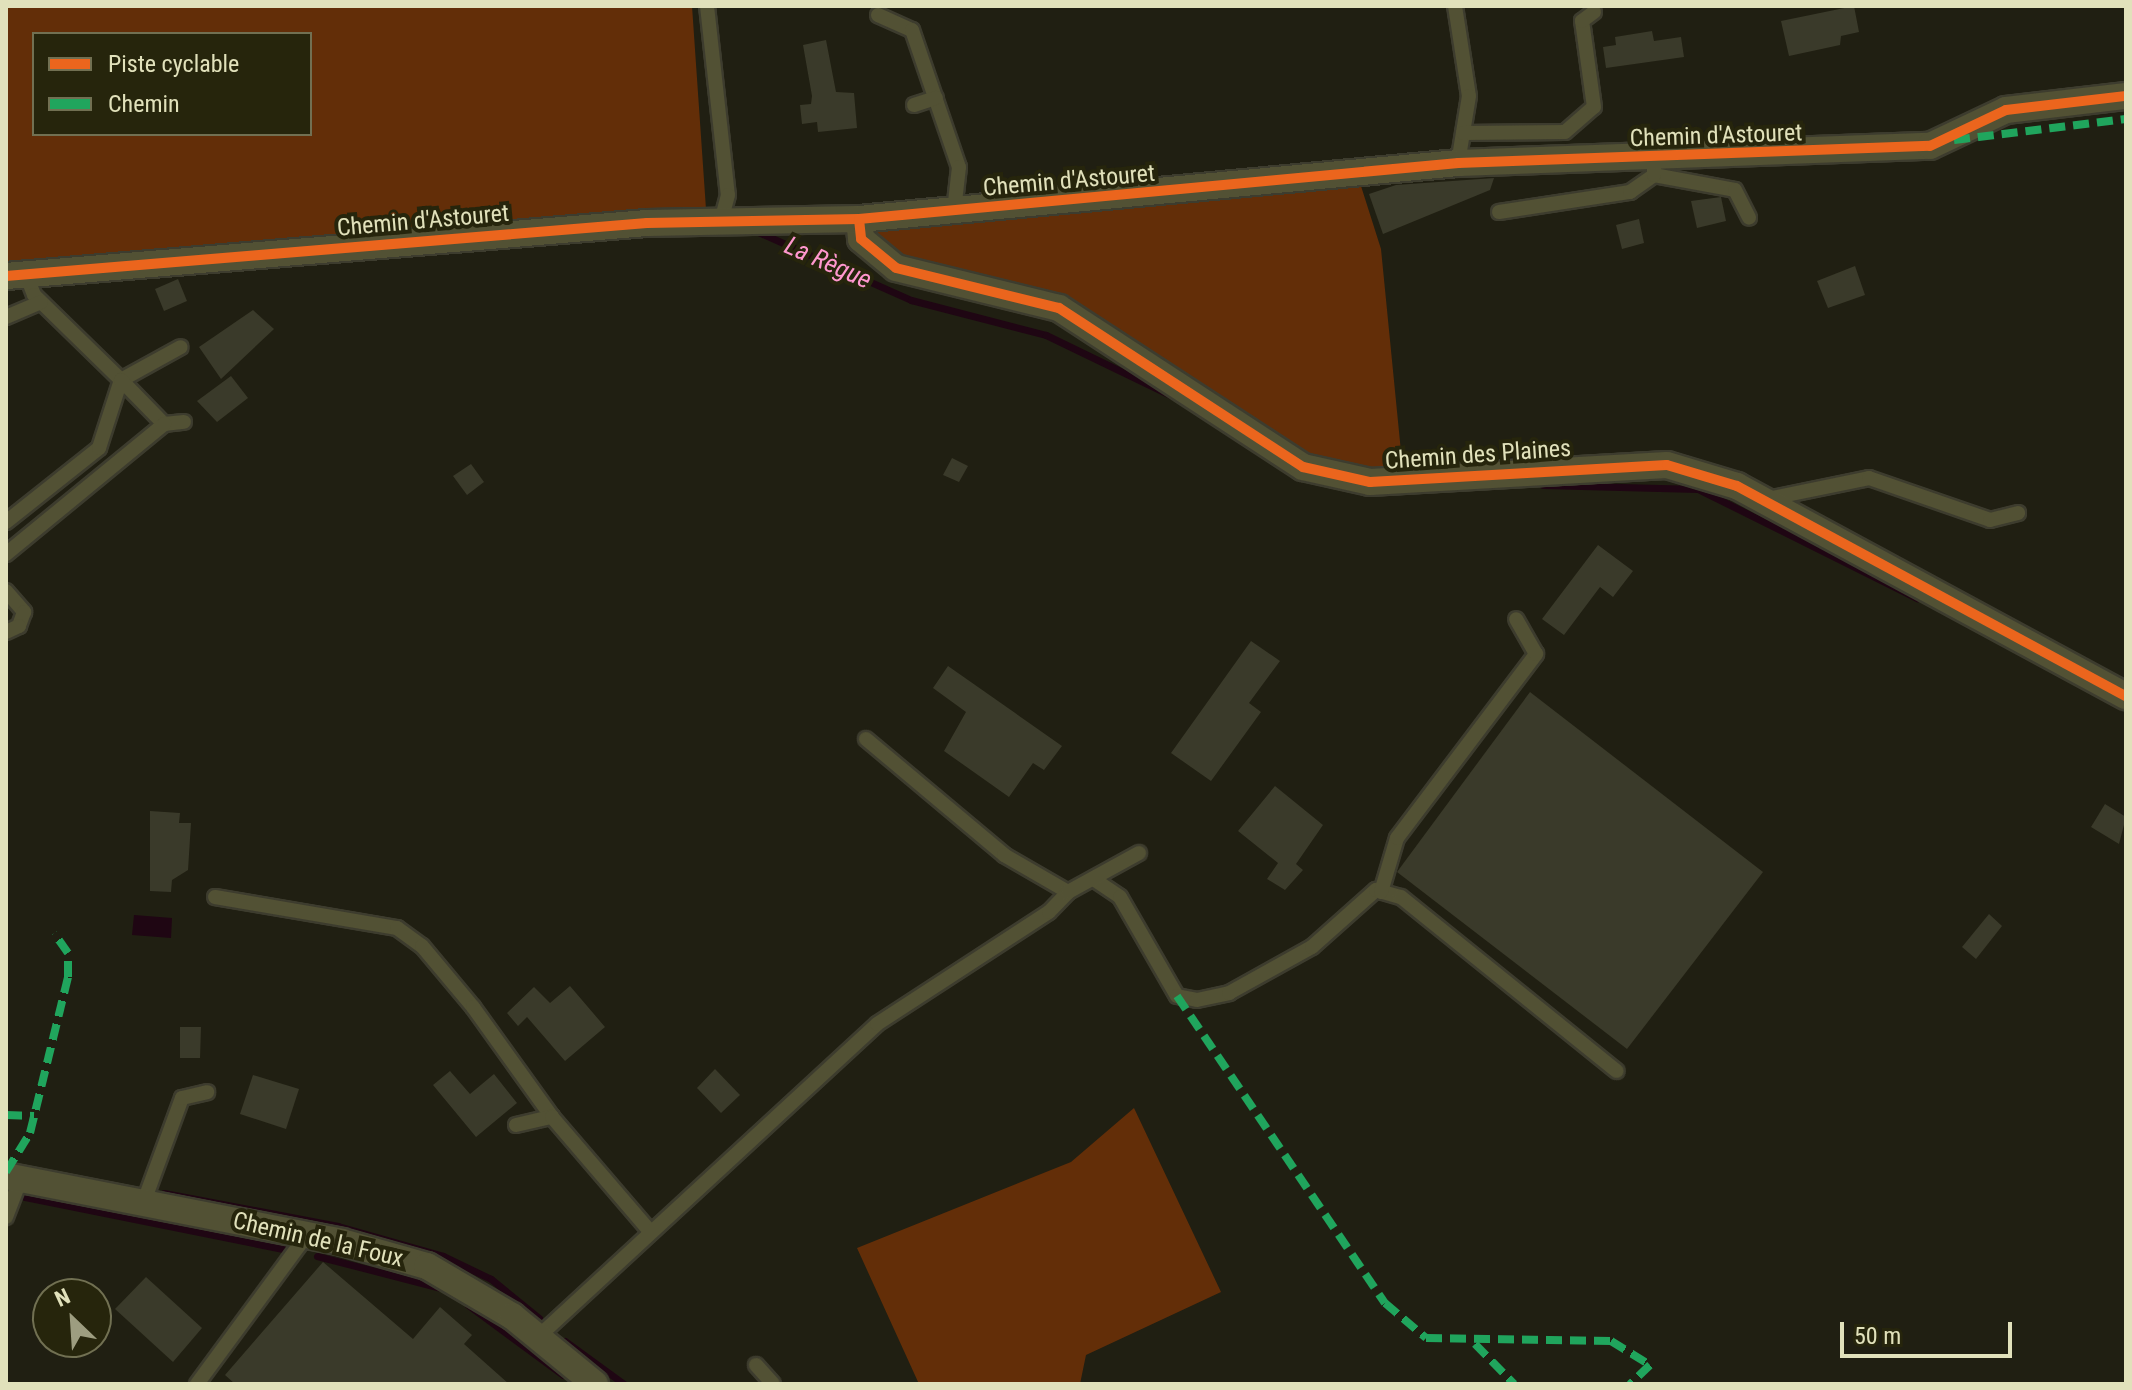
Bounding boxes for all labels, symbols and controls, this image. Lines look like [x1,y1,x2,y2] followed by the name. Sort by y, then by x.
[32,32,312,136] legend
[108,50,239,78] text: Piste cyclable
[108,90,180,118] text: Chemin
[1629,119,1803,153] street label: Chemin d'Astouret
[982,159,1156,203] street label: Chemin d'Astouret
[336,199,510,243] street label: Chemin d'Astouret
[780,230,876,296] water label: La Règue
[1384,434,1572,476] street label: Chemin des Plaines
[230,1206,406,1274] street label: Chemin de la Foux
[32,1278,112,1358] north arrow
[51,1283,74,1312] text: N
[1844,1306,2016,1356] scale bar
[1854,1322,1901,1350] text: 50 m

